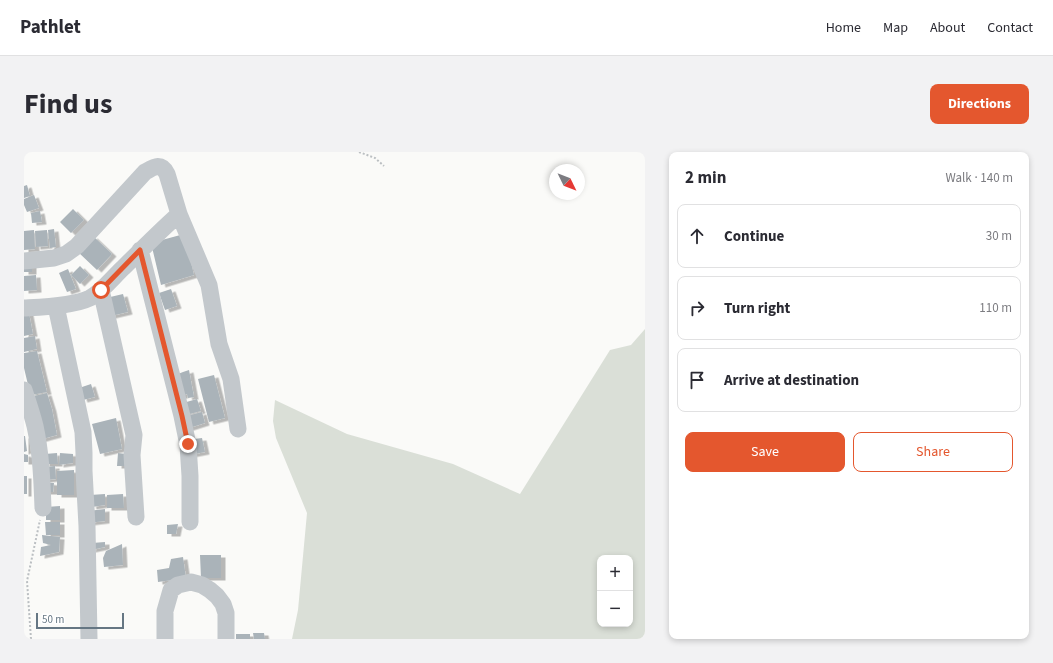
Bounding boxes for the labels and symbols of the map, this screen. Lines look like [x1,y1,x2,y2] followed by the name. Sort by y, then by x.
[549,164,585,200] north arrow
[92,281,110,299] route start
[179,435,197,453] route end
[36,611,124,630] scale bar

